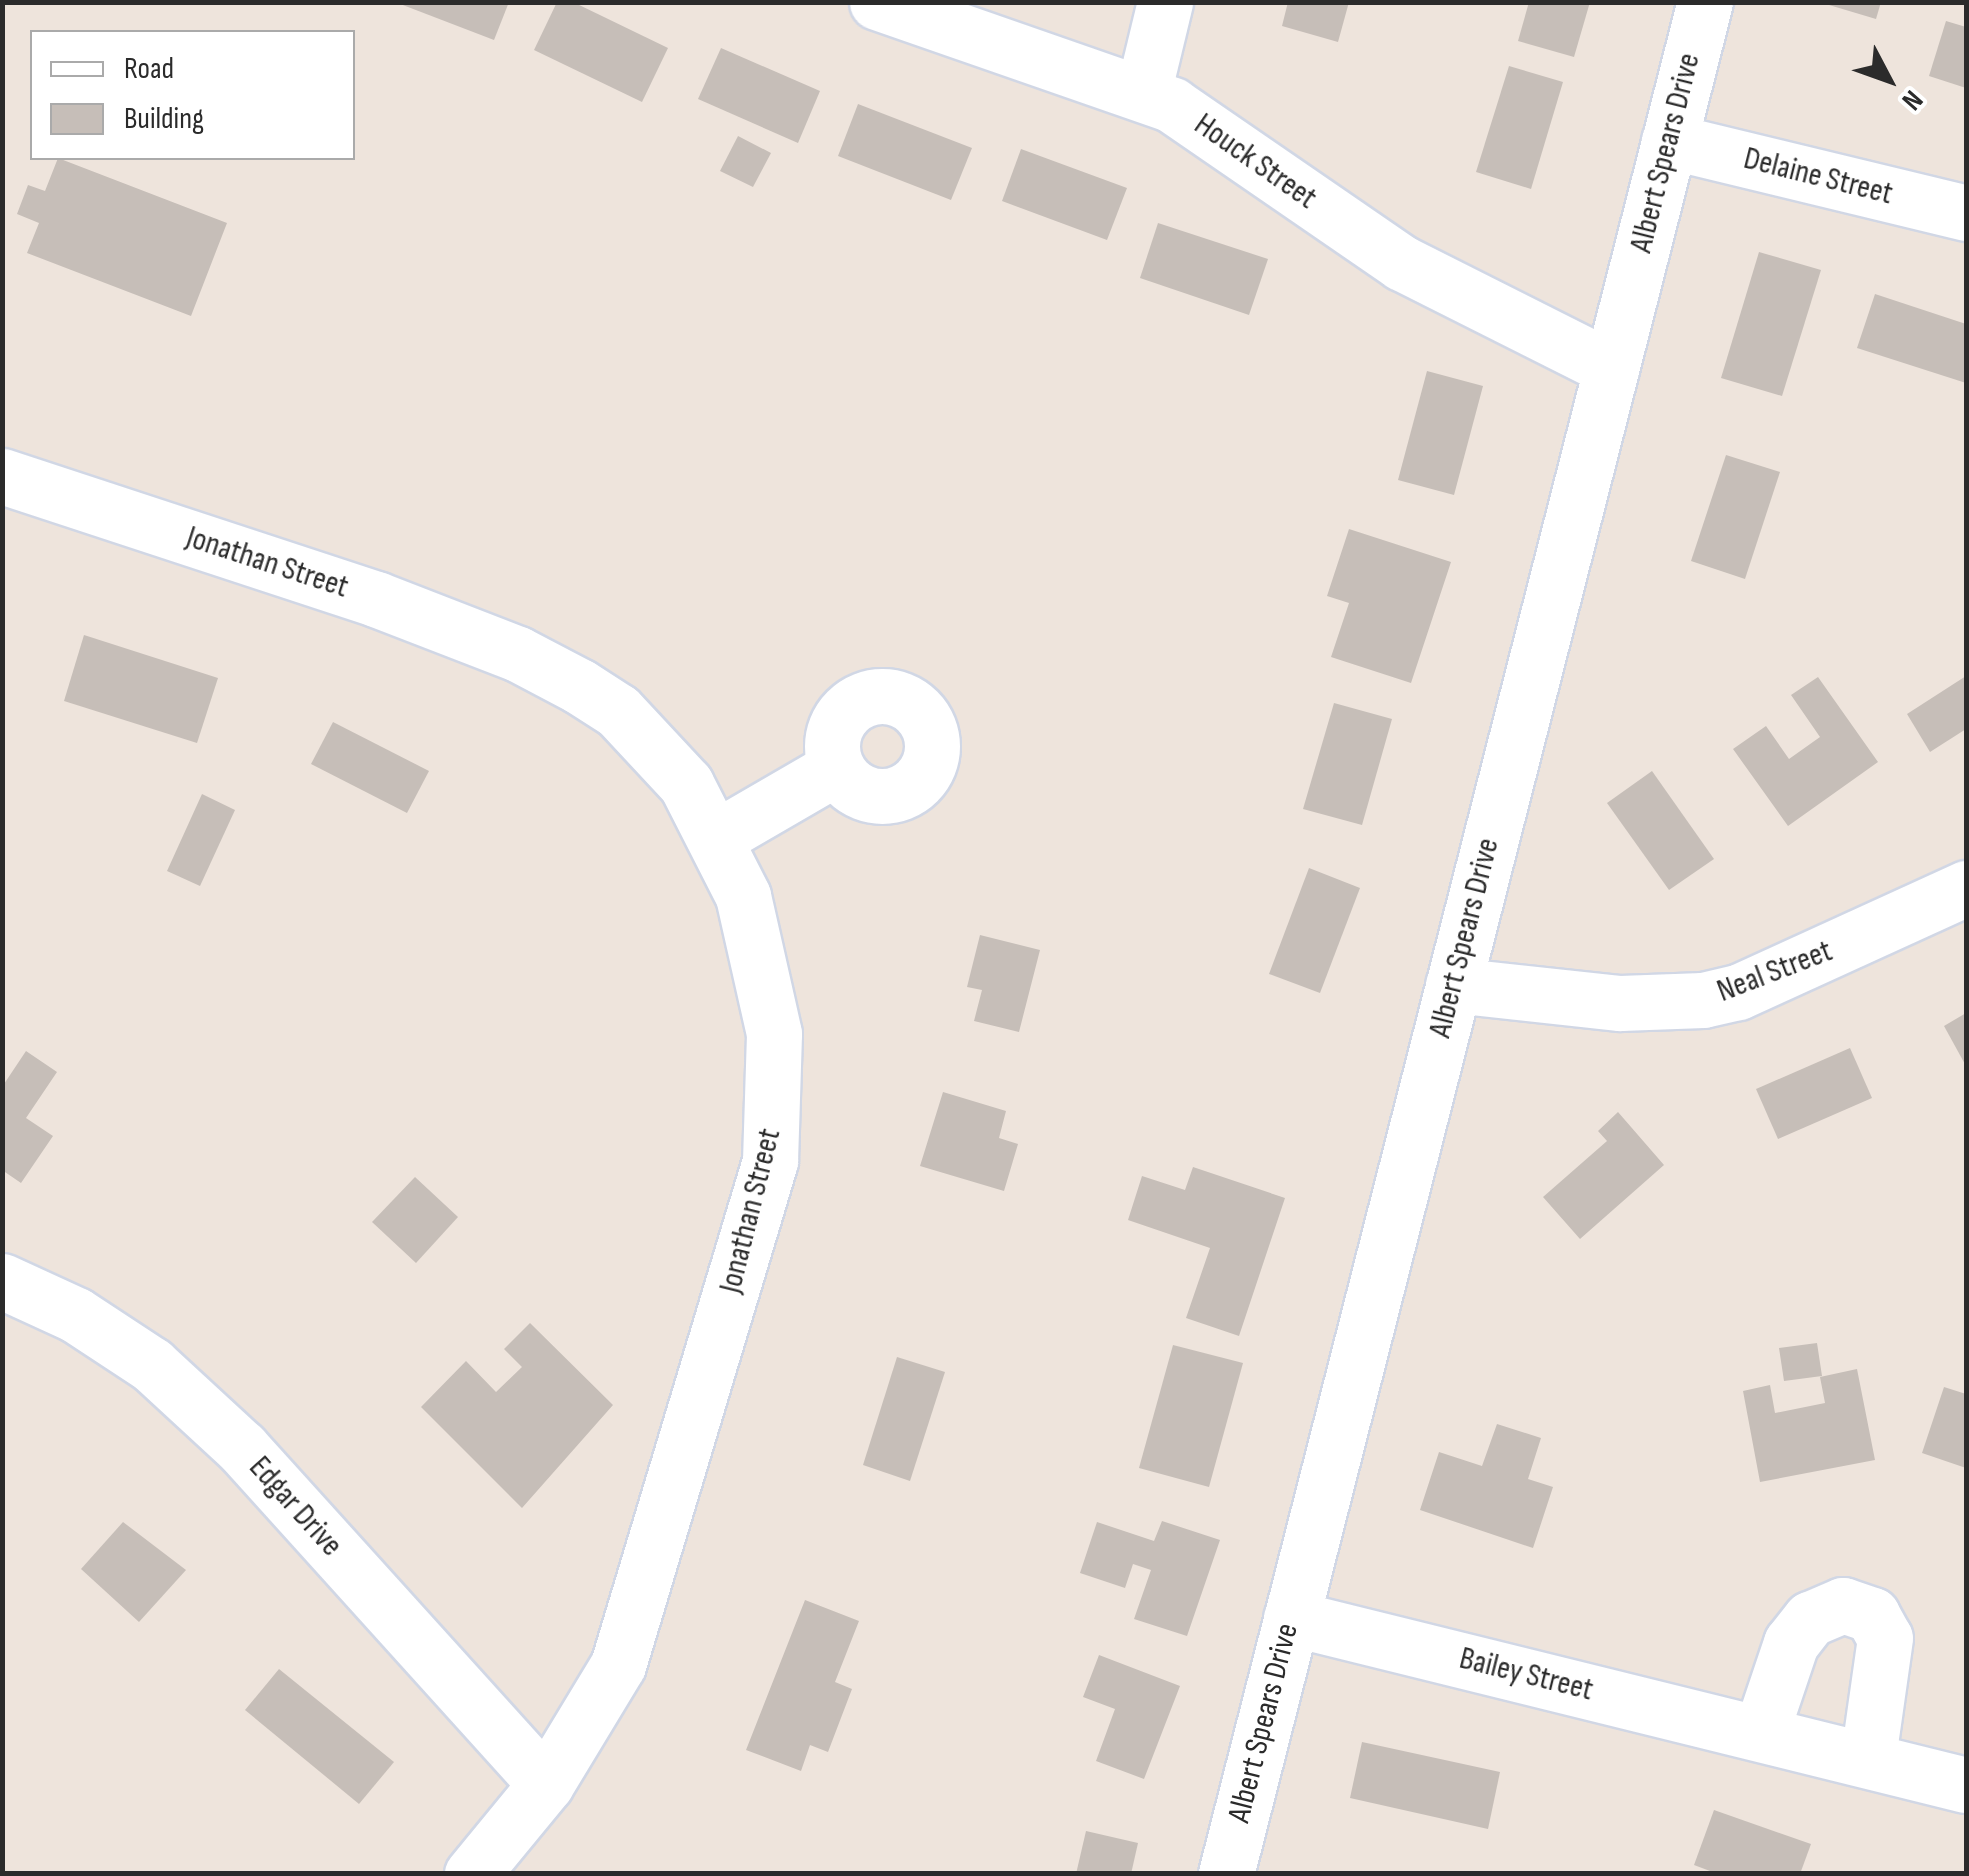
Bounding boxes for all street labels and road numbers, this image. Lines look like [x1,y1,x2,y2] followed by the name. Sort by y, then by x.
[1623,49,1709,257] street label: Albert Spears Drive
[1186,106,1324,218] street label: Houck Street
[1740,140,1896,214] street label: Delaine Street
[181,519,353,607] street label: Jonathan Street
[1422,834,1508,1042] street label: Albert Spears Drive
[1712,933,1838,1011] street label: Neal Street
[712,1125,790,1297] street label: Jonathan Street
[240,1449,350,1565] street label: Edgar Drive
[1221,1619,1307,1827] street label: Albert Spears Drive
[1455,1640,1597,1710] street label: Bailey Street

